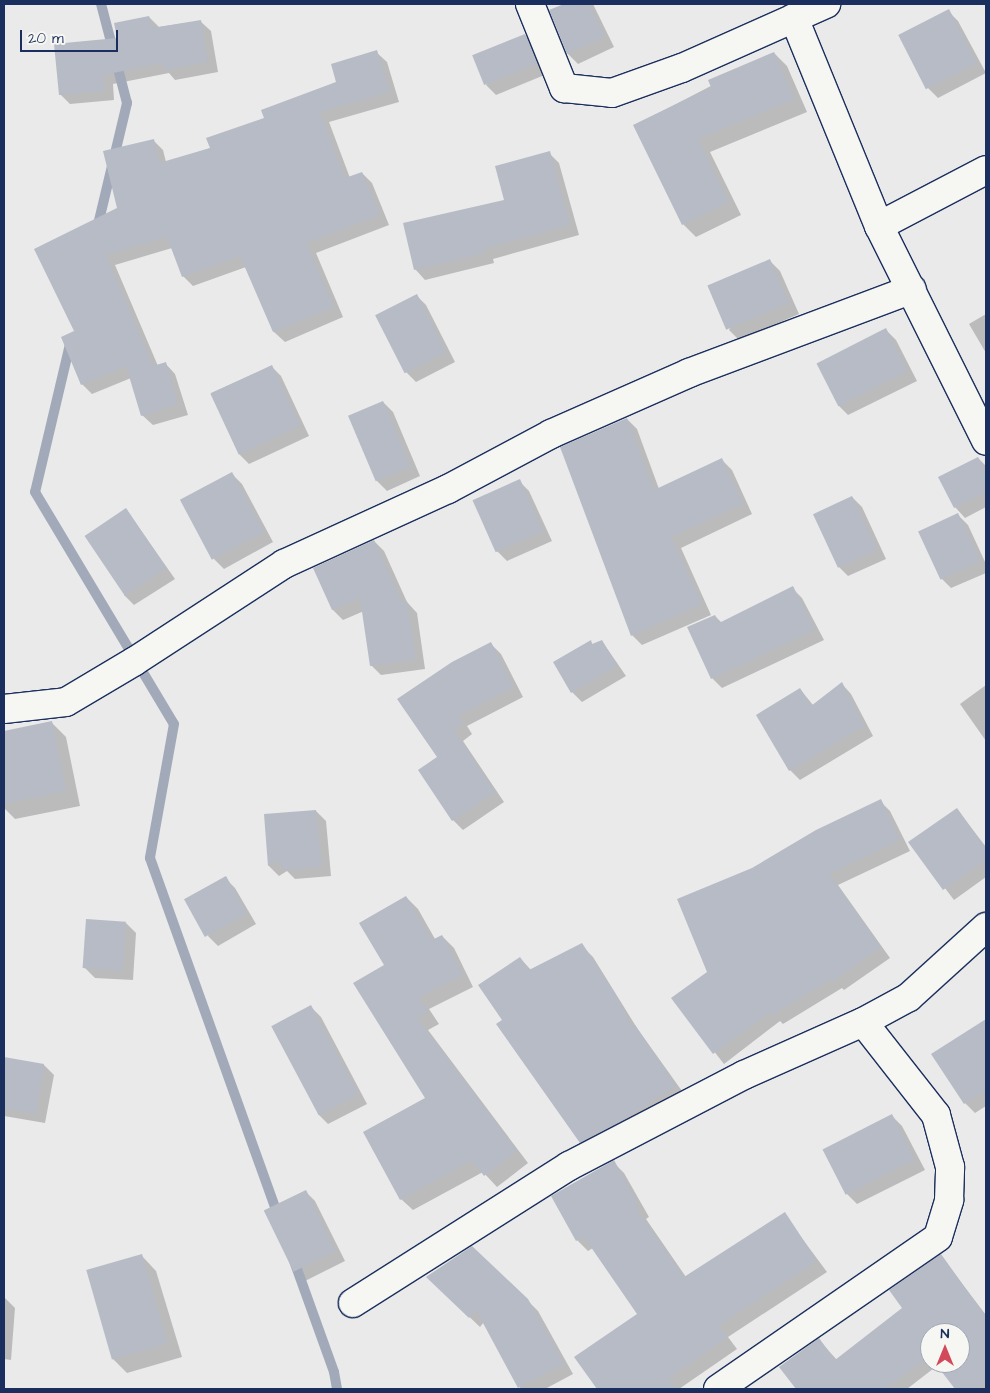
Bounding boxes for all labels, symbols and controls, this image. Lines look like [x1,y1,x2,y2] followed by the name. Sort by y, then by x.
[22,20,120,52] scale bar
[28,28,64,49] text: 20 m
[920,1323,970,1373] north arrow
[941,1324,949,1344] text: N

